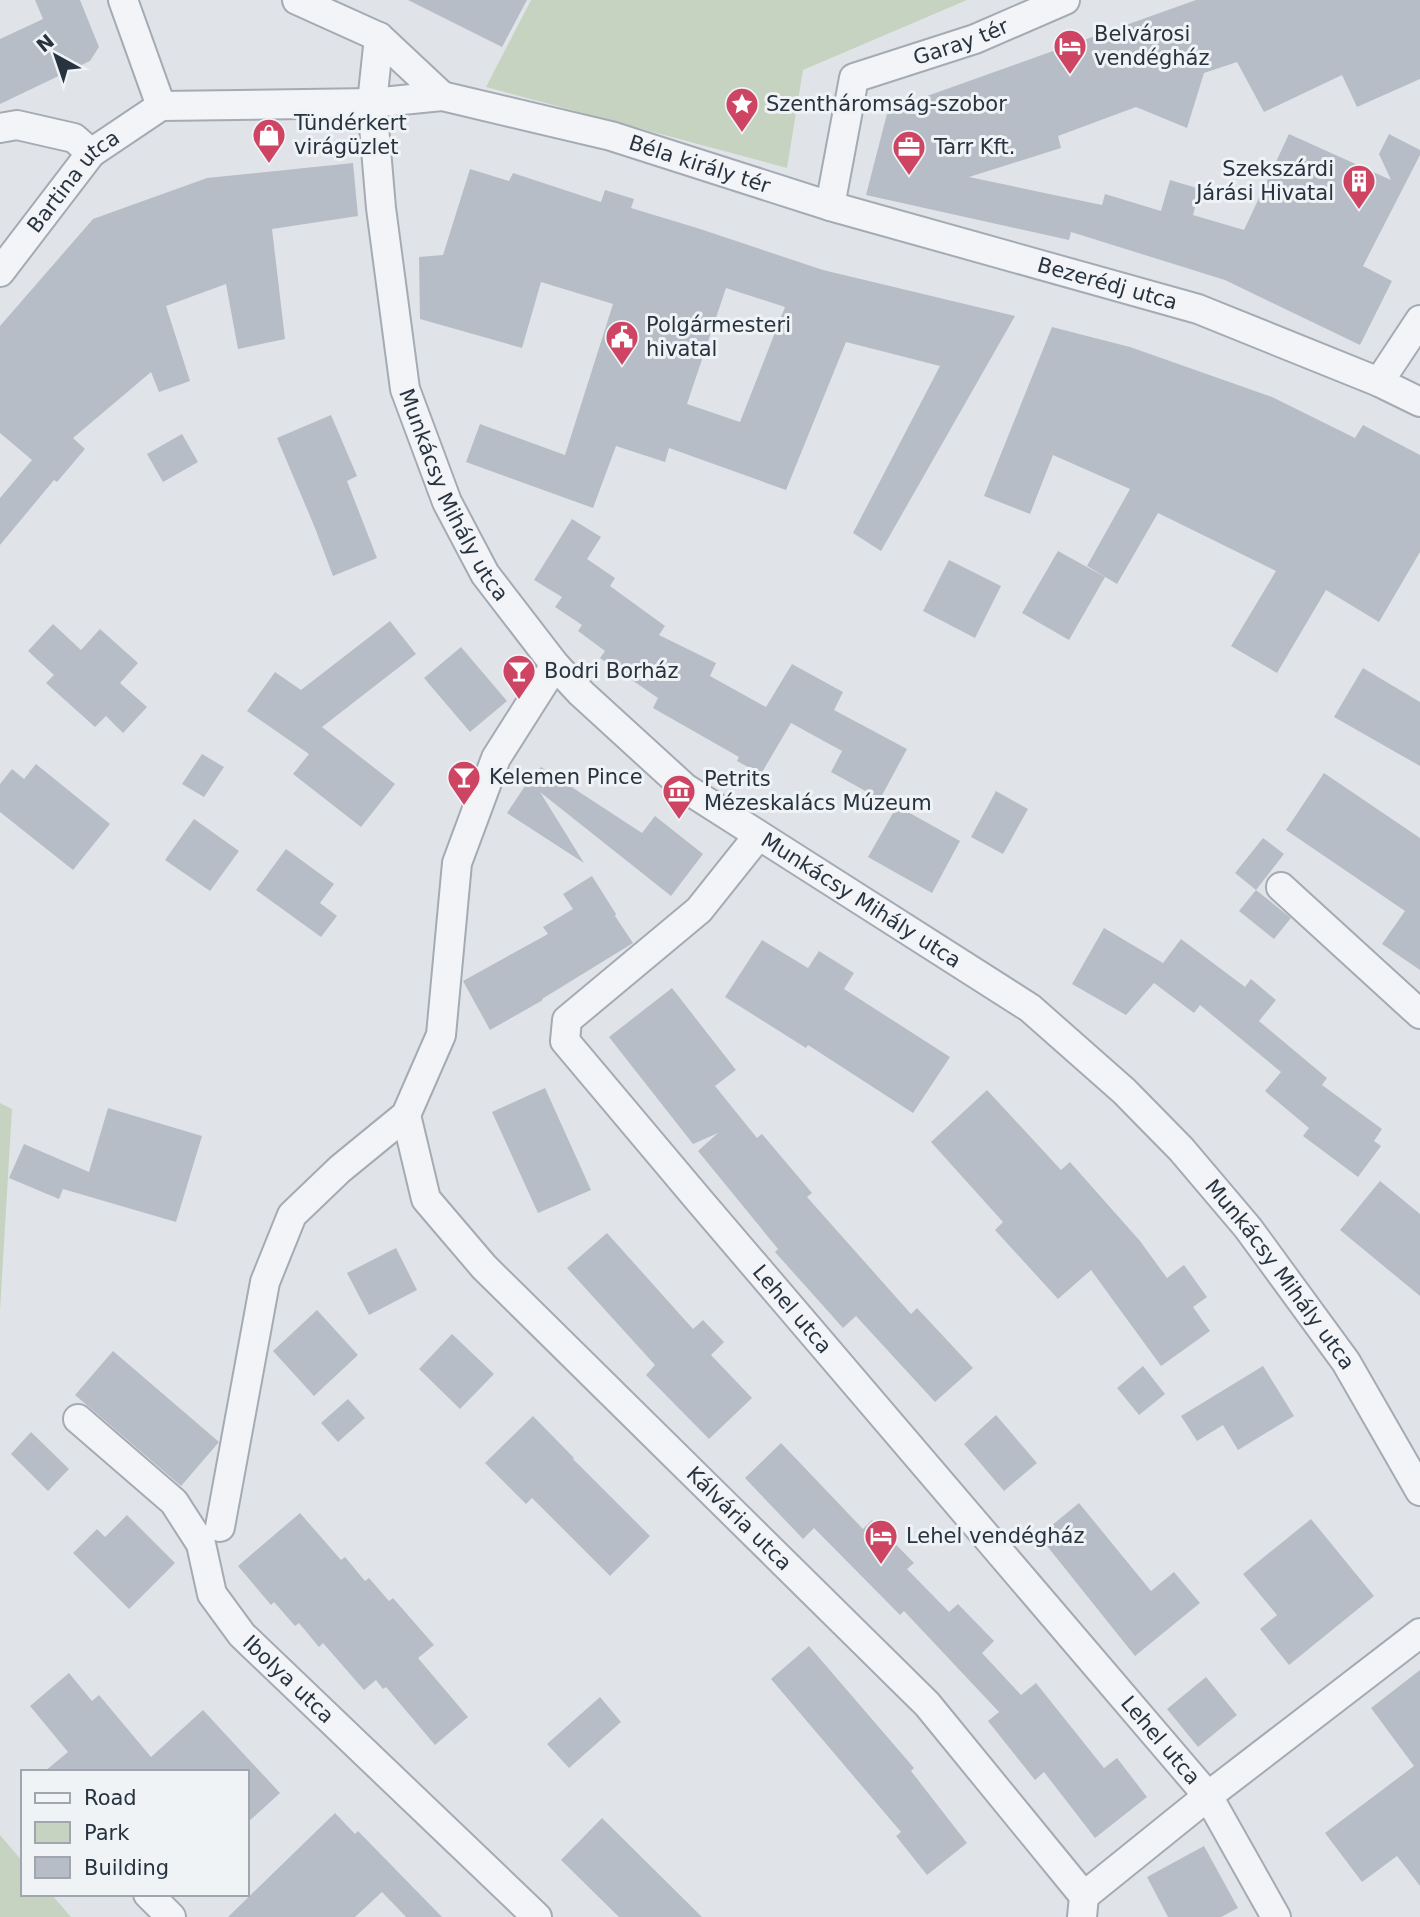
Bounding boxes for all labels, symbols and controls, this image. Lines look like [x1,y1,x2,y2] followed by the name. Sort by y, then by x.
[910,14,1013,70] street label: Garay tér
[21,21,91,91] north arrow
[1094,22,1209,70] place label: Belvárosi vendégház
[1051,27,1089,76] hotel icon: Belvárosi vendégház
[32,29,58,57] text: N
[723,85,761,134] place icon: Szentháromság-szobor
[766,92,1007,116] place label: Szentháromság-szobor
[293,111,407,159] place label: Tündérkert virágüzlet
[250,116,288,165] shop icon: Tündérkert virágüzlet
[22,125,124,238] street label: Bartina utca
[890,128,928,177] office icon: Tarr Kft.
[626,130,774,198] street label: Béla király tér
[933,135,1016,159] place label: Tarr Kft.
[1194,157,1334,205] place label: Szekszárdi Járási Hivatal
[1340,162,1378,211] building icon: Szekszárdi Járási Hivatal
[1035,253,1180,315] street label: Bezerédj utca
[646,313,791,361] place label: Polgármesteri hivatal
[603,318,641,367] public building icon: Polgármesteri hivatal
[394,385,513,606] street label: Munkácsy Mihály utca
[500,652,538,701] bar icon: Bodri Borház
[544,659,678,683] place label: Bodri Borház
[445,758,483,807] bar icon: Kelemen Pince
[489,765,643,789] place label: Kelemen Pince
[704,767,932,815] place label: Petrits Mézeskalács Múzeum
[660,772,698,821] museum icon: Petrits Mézeskalács Múzeum
[757,828,965,973] street label: Munkácsy Mihály utca
[1200,1175,1359,1374] street label: Munkácsy Mihály utca
[748,1260,837,1358] street label: Lehel utca
[682,1462,796,1575] street label: Kálvária utca
[862,1517,900,1566] hotel icon: Lehel vendégház
[906,1524,1084,1548] place label: Lehel vendégház
[238,1631,339,1728] street label: Ibolya utca
[1116,1691,1205,1790] street label: Lehel utca
[21,1770,248,1896] legend
[84,1786,137,1810] text: Road
[84,1821,130,1845] text: Park
[84,1856,169,1880] text: Building

